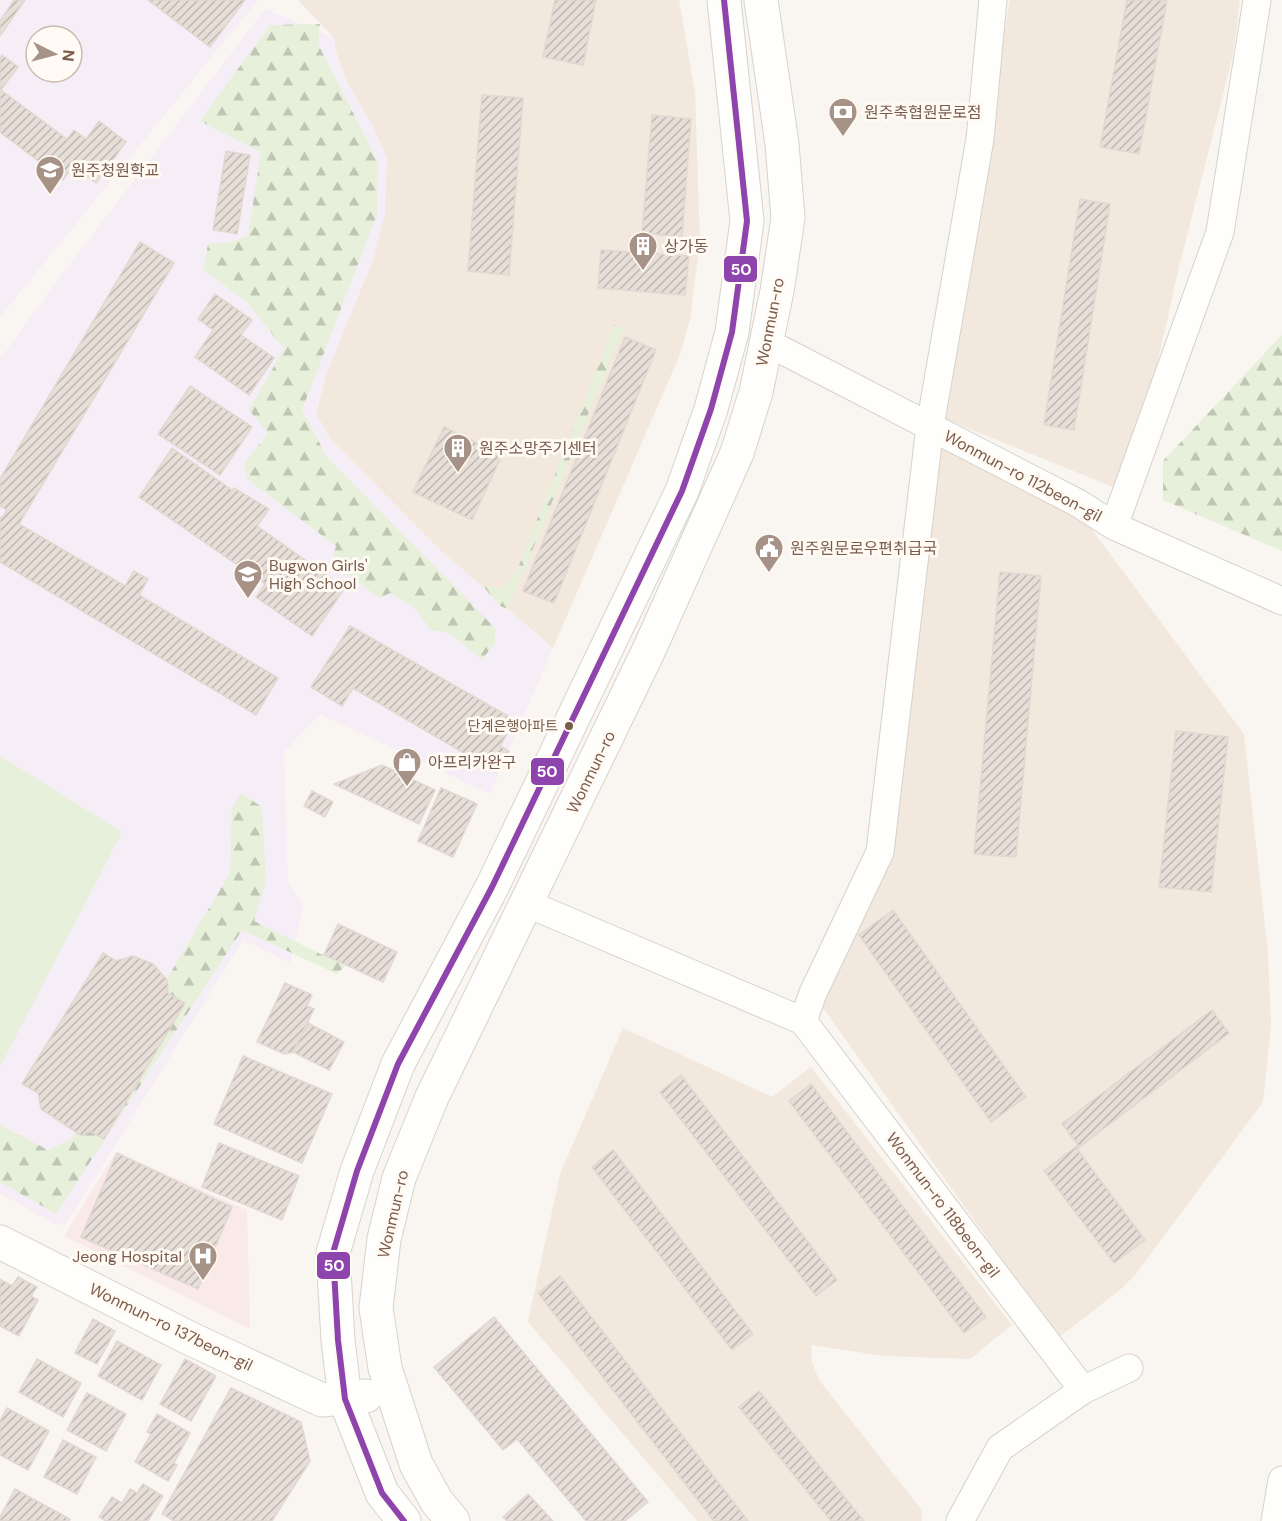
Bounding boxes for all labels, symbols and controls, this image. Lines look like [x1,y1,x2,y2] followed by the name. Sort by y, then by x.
[24,24,84,84] north arrow
[57,49,79,62] text: N
[827,96,859,138] bank icon: 원주축협원문로점
[864,102,982,123] place label: 원주축협원문로점
[34,154,66,196] school or university icon: 원주청원학교
[71,160,159,181] place label: 원주청원학교
[627,230,659,272] building icon: 상가동
[664,236,708,257] place label: 상가동
[723,255,758,283] line badge: 50
[730,259,752,280] text: 50
[751,276,789,368] street label: Wonmun-ro
[940,425,1106,527] street label: Wonmun-ro 112beon-gil
[442,432,474,474] building icon: 원주소망주기센터
[479,438,597,459] place label: 원주소망주기센터
[753,532,785,574] public building icon: 원주원문로우편취급국
[790,538,937,559] place label: 원주원문로우편취급국
[269,555,368,594] place label: Bugwon Girls' High School
[232,558,264,600] school or university icon: Bugwon Girls' High School
[468,717,558,735] place label: 단계은행아파트
[563,720,575,732] marker: 단계은행아파트
[562,727,620,817] street label: Wonmun-ro
[391,746,423,788] shop icon: 아프리카완구
[428,752,516,773] place label: 아프리카완구
[530,757,565,786] line badge: 50
[536,761,558,782] text: 50
[882,1128,1004,1282] street label: Wonmun-ro 118beon-gil
[373,1168,413,1260] street label: Wonmun-ro
[187,1240,219,1282] hospital icon: Jeong Hospital
[72,1246,182,1267] place label: Jeong Hospital
[316,1251,351,1280] line badge: 50
[323,1255,345,1276] text: 50
[86,1278,256,1376] street label: Wonmun-ro 137beon-gil

